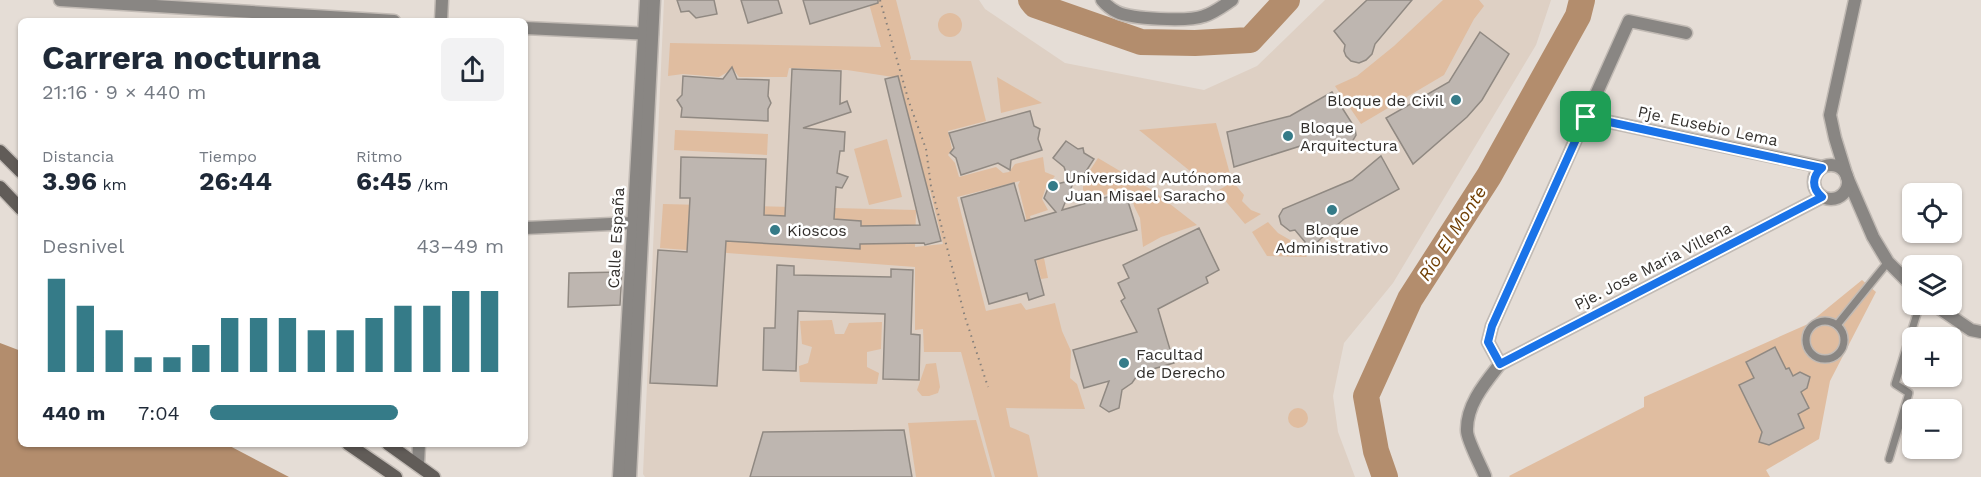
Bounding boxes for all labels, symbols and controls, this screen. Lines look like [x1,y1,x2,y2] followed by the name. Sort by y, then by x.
[42,38,321,77] text: Carrera nocturna
[441,38,504,101] button: share
[42,80,206,104] text: 21:16 · 9 × 440 m
[1327,91,1444,110] place label: Bloque de Civil
[1560,91,1611,142] pin
[1449,93,1463,107] marker: Bloque de Civil
[1569,100,1602,133] icon: arrive
[1636,102,1780,150] street label: Pje. Eusebio Lema
[1300,118,1398,155] place label: Bloque Arquitectura
[1281,129,1295,143] marker: Bloque Arquitectura
[42,147,114,166] text: Distancia
[199,147,257,166] text: Tiempo
[356,147,402,166] text: Ritmo
[42,166,97,196] text: 3.96
[199,166,272,196] text: 26:44
[356,166,412,196] text: 6:45
[1065,168,1241,205] place label: Universidad Autónoma Juan Misael Saracho
[97,175,127,194] text: km
[412,175,449,194] text: /km
[1046,179,1060,193] marker: Universidad Autónoma Juan Misael Saracho
[1414,182,1490,284] water label: Río El Monte
[1902,183,1962,459] map controls
[1902,183,1962,243] button: locate
[604,187,628,289] street label: Calle España
[1325,203,1339,217] marker: Bloque Administrativo
[1571,218,1735,314] street label: Pje. Jose Maria Villena
[1275,220,1389,257] place label: Bloque Administrativo
[787,221,847,240] place label: Kioscos
[768,223,782,237] marker: Kioscos
[42,234,124,258] text: Desnivel
[416,234,504,258] text: 43–49 m
[1902,255,1962,315] button: layers
[1902,327,1962,387] button: +
[1136,345,1225,382] place label: Facultad de Derecho
[1117,356,1131,370] marker: Facultad de Derecho
[1902,399,1962,459] button: −
[42,401,105,425] text: 440 m
[138,401,180,425] text: 7:04

